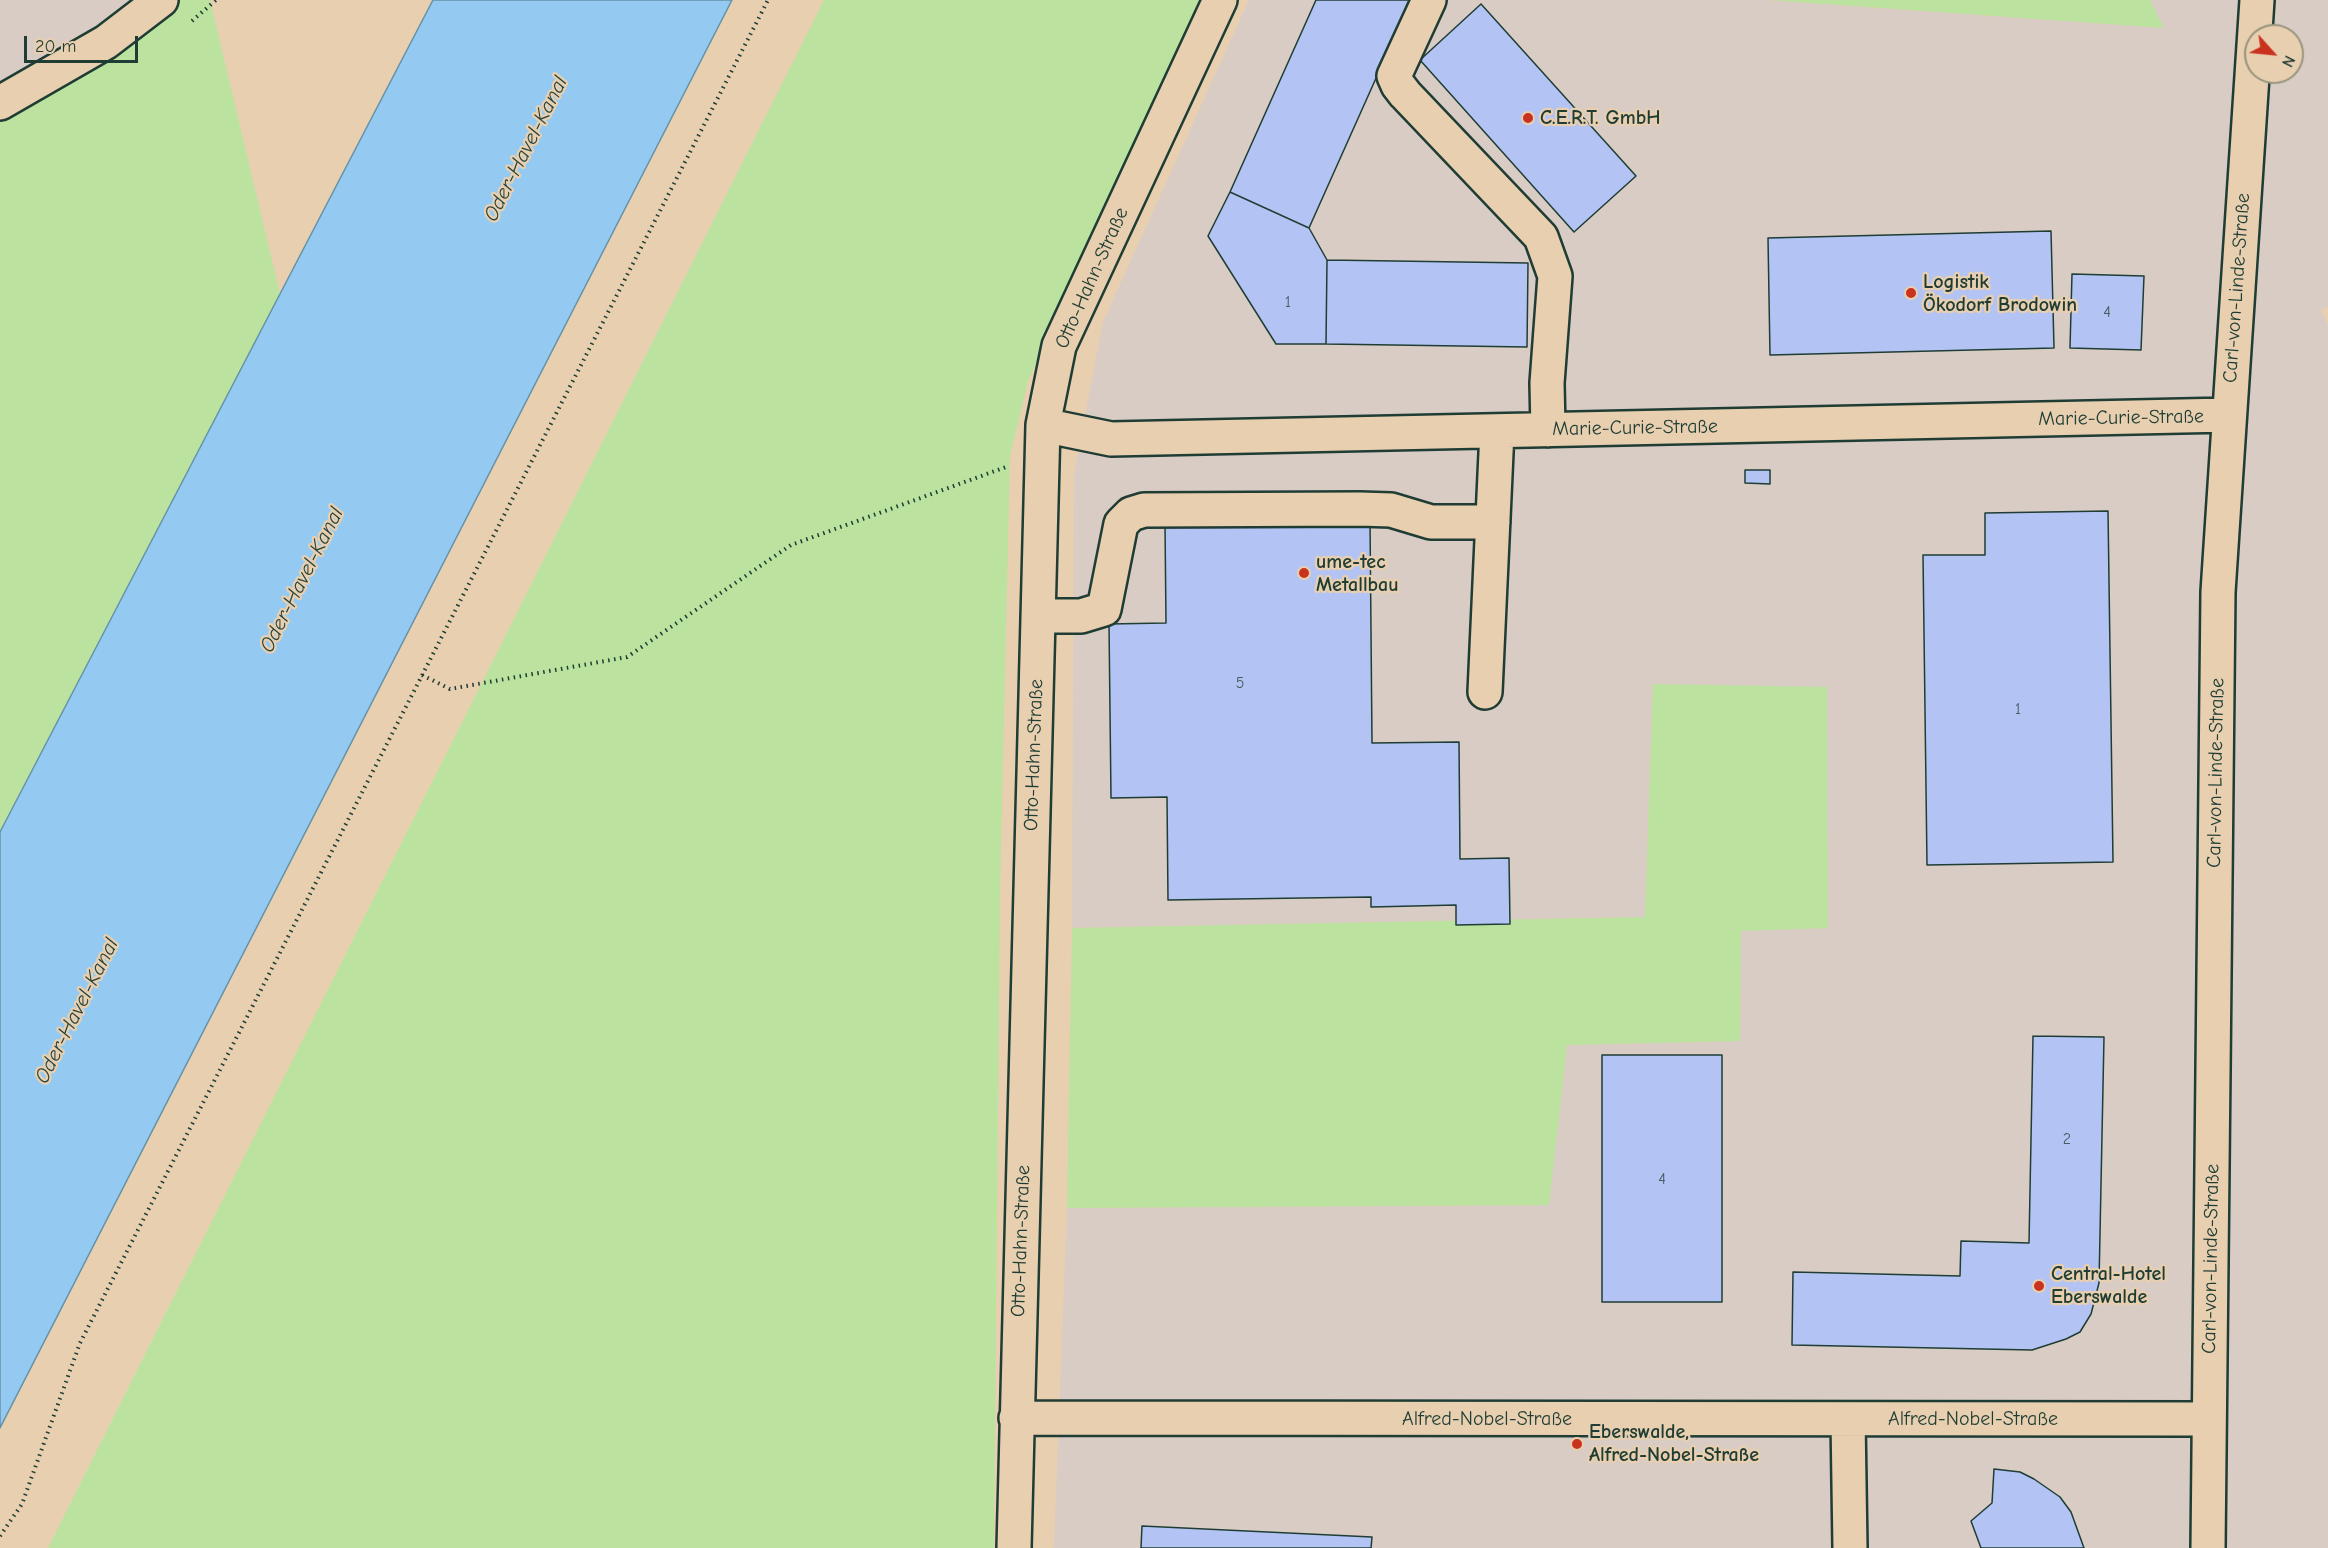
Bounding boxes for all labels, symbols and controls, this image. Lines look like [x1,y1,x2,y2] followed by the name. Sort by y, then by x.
[27,24,141,62] scale bar
[2244,24,2304,84] north arrow
[35,36,76,57] text: 20 m
[2278,53,2299,70] text: N
[479,72,573,226] water label: Oder-Havel-Kanal
[1540,106,1660,130] place label: C.E.R.T. GmbH
[1521,111,1535,125] marker: C.E.R.T. GmbH
[2218,192,2256,384] street label: Carl-von-Linde-Straße
[1050,204,1134,352] street label: Otto-Hahn-Straße
[1923,270,2077,317] place label: Logistik Ökodorf Brodowin
[1904,286,1918,300] marker: Logistik Ökodorf Brodowin
[1285,292,1291,312] house number: 1
[2103,302,2111,322] house number: 4
[2038,405,2204,431] street label: Marie-Curie-Straße
[1552,415,1718,441] street label: Marie-Curie-Straße
[255,503,349,657] water label: Oder-Havel-Kanal
[1316,550,1399,597] place label: ume-tec Metallbau
[1297,566,1311,580] marker: ume-tec Metallbau
[1236,673,1244,693] house number: 5
[2202,678,2230,868] street label: Carl-von-Linde-Straße
[1019,679,1049,831] street label: Otto-Hahn-Straße
[2015,699,2021,719] house number: 1
[30,934,124,1088] water label: Oder-Havel-Kanal
[2063,1129,2071,1149] house number: 2
[2197,1164,2225,1354] street label: Carl-von-Linde-Straße
[1006,1165,1036,1317] street label: Otto-Hahn-Straße
[1658,1169,1666,1189] house number: 4
[2051,1262,2166,1309] place label: Central-Hotel Eberswalde
[2032,1279,2046,1293] marker: Central-Hotel Eberswalde
[1402,1407,1572,1431] street label: Alfred-Nobel-Straße
[1888,1407,2058,1431] street label: Alfred-Nobel-Straße
[1589,1420,1759,1467] place label: Eberswalde, Alfred-Nobel-Straße
[1570,1437,1584,1451] marker: Eberswalde, Alfred-Nobel-Straße

